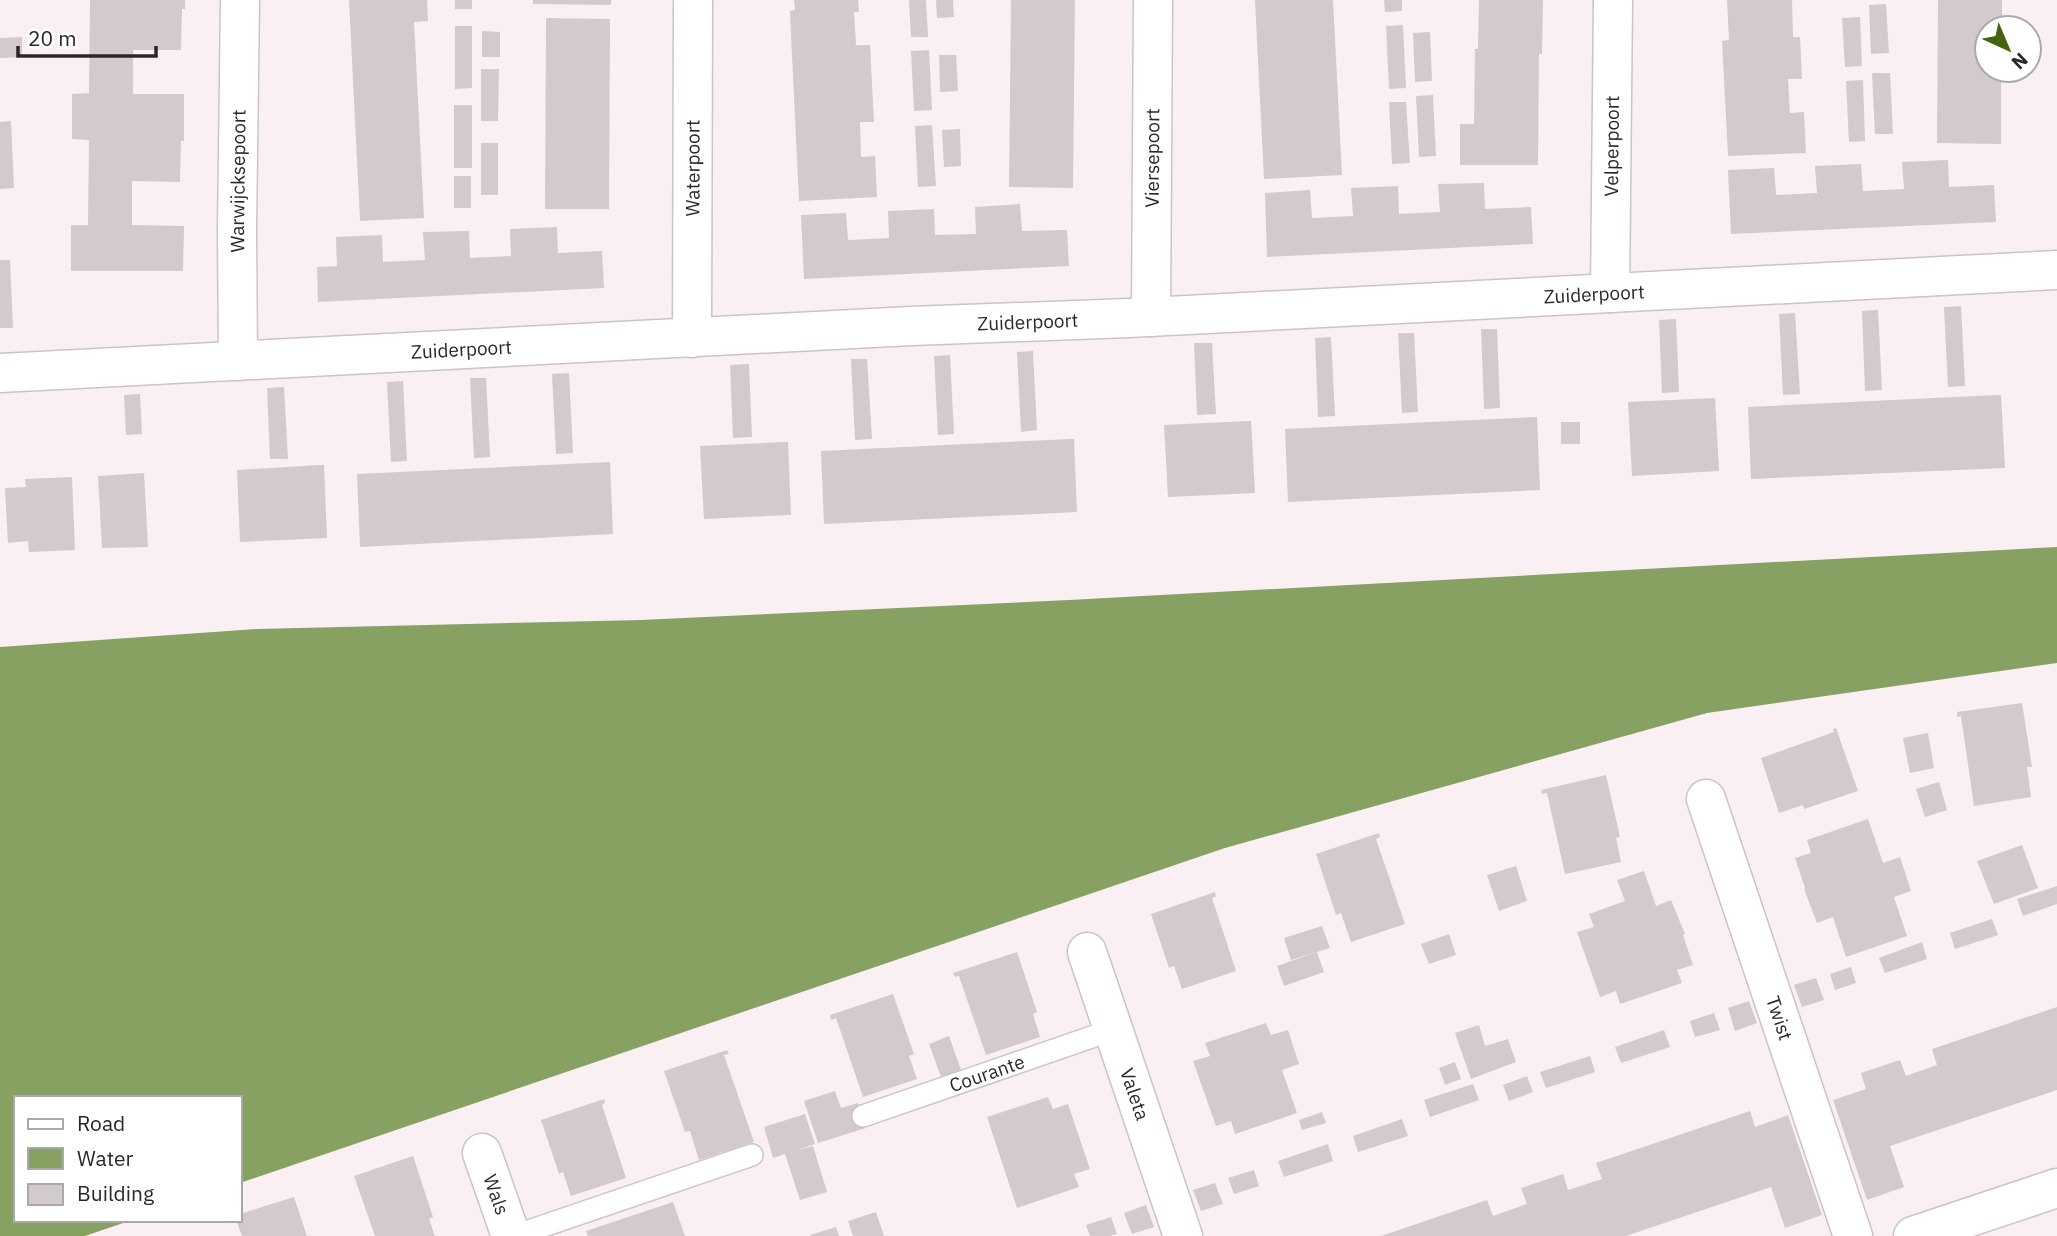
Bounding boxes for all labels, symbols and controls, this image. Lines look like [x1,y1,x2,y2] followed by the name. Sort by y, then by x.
[18,14,156,58] scale bar
[1973,14,2043,84] north arrow
[28,24,77,52] text: 20 m
[2007,48,2033,75] text: N
[1599,95,1624,197] street label: Velperpoort
[1140,108,1164,208] street label: Viersepoort
[225,109,251,253] street label: Warwijcksepoort
[680,119,705,217] street label: Waterpoort
[1543,279,1645,309] street label: Zuiderpoort
[977,308,1079,336] street label: Zuiderpoort
[410,335,512,364] street label: Zuiderpoort
[1761,993,1798,1043] street label: Twist
[946,1049,1028,1097] street label: Courante
[1115,1065,1155,1123] street label: Valeta
[14,1096,242,1222] legend
[77,1109,125,1137] text: Road
[77,1144,134,1172] text: Water
[478,1171,515,1218] street label: Wals
[77,1179,154,1207] text: Building

